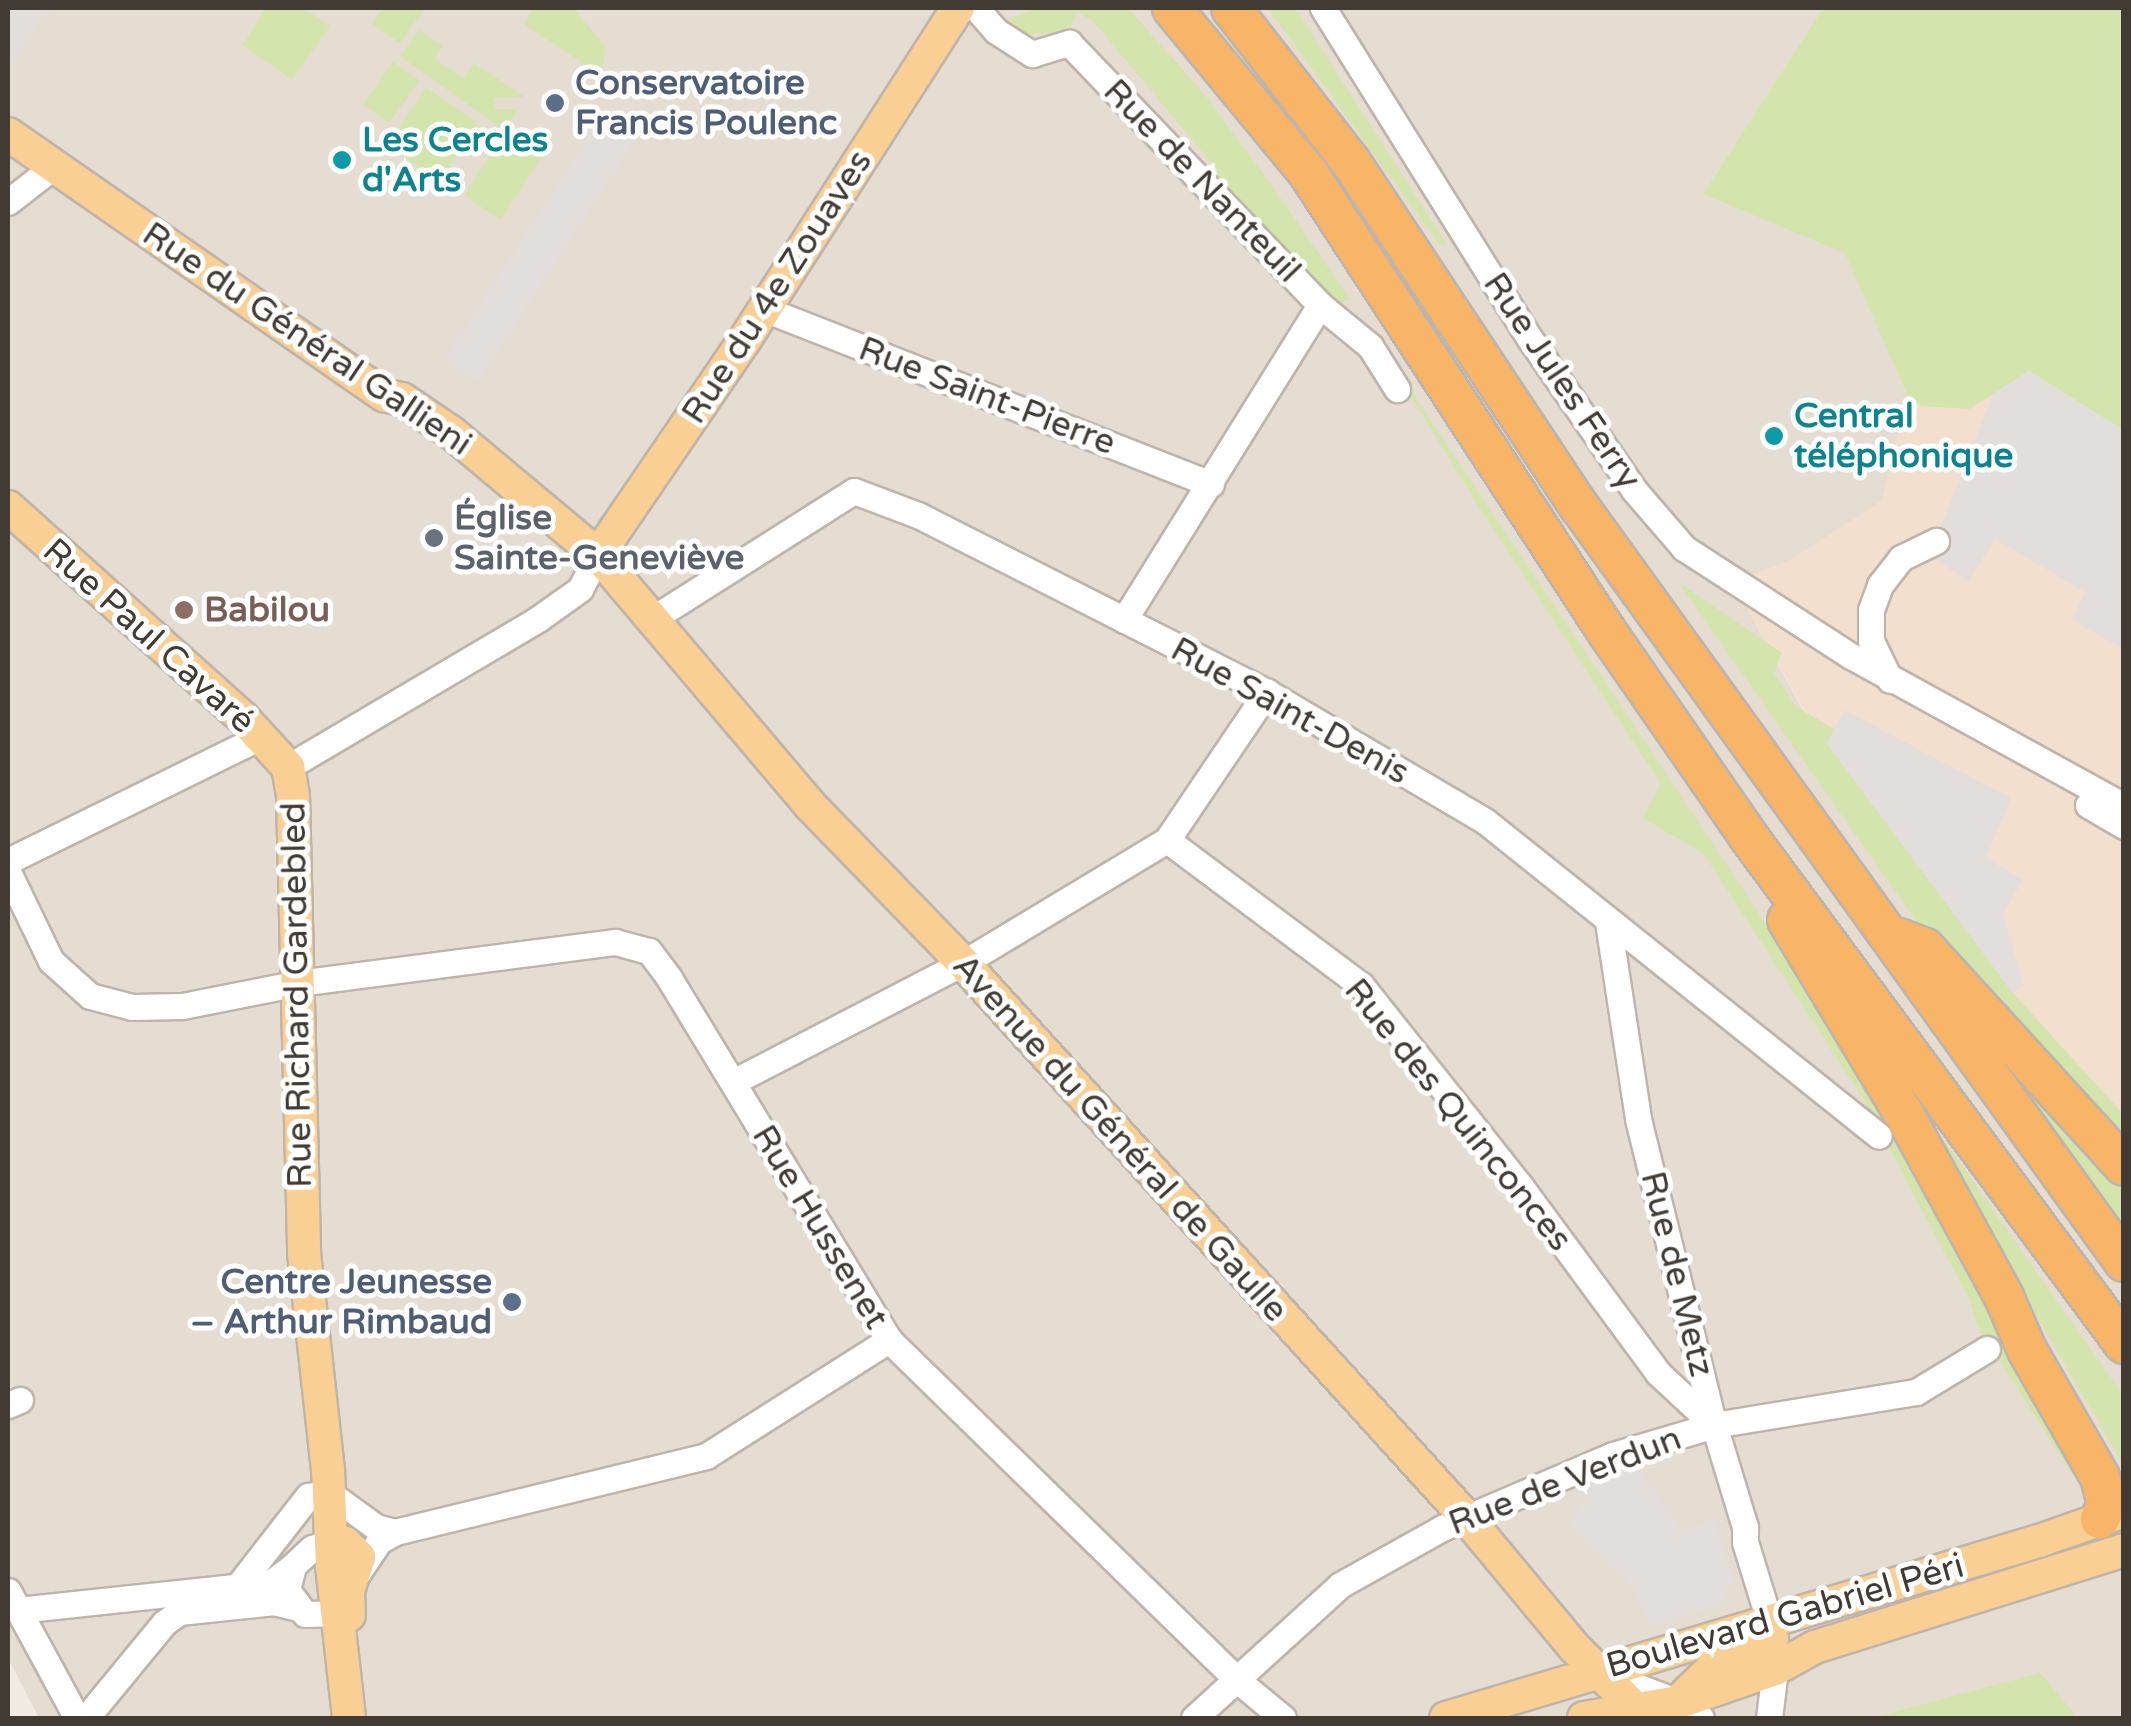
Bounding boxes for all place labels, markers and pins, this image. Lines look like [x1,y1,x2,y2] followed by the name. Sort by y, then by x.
[575,62,837,144] place label: Conservatoire Francis Poulenc
[544,92,566,114] marker: Conservatoire Francis Poulenc
[362,119,548,201] place label: Les Cercles d'Arts
[331,149,353,171] marker: Les Cercles d'Arts
[1794,395,2013,477] place label: Central téléphonique
[1763,425,1785,447] marker: Central téléphonique
[454,497,744,579] place label: Église Sainte-Geneviève
[423,527,445,549] marker: Église Sainte-Geneviève
[204,589,330,631] place label: Babilou
[173,599,195,621] marker: Babilou
[191,1261,492,1343] place label: Centre Jeunesse – Arthur Rimbaud
[501,1291,523,1313] marker: Centre Jeunesse – Arthur Rimbaud

